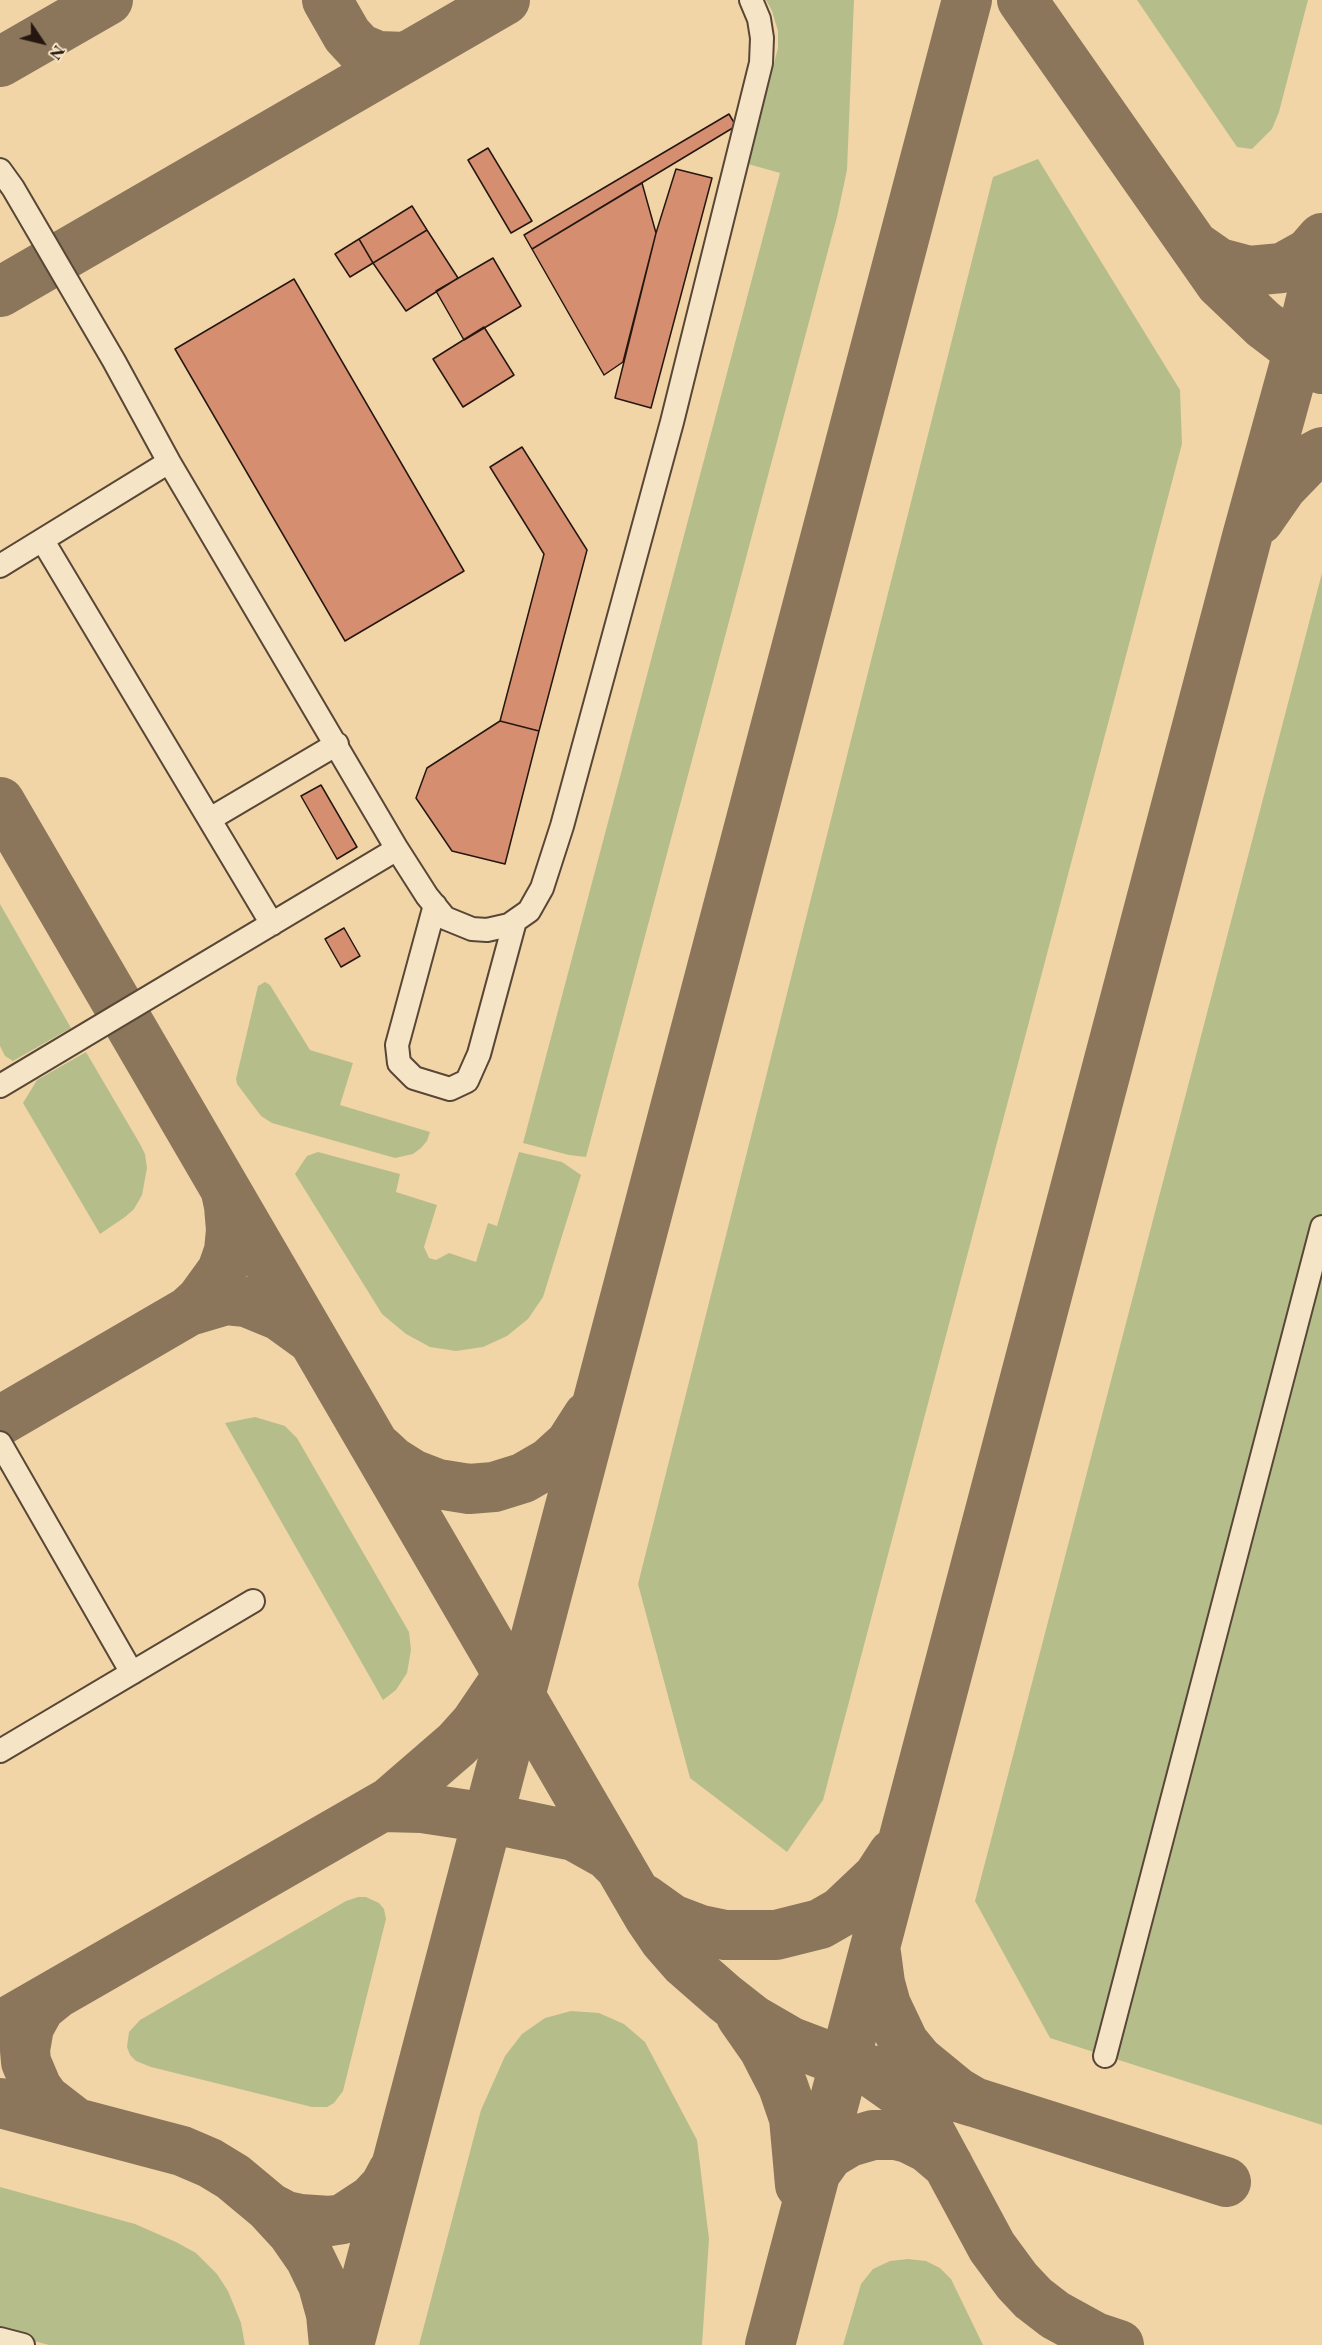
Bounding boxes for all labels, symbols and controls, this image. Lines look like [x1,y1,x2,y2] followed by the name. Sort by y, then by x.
[12,12,72,72] north arrow
[45,41,69,64] text: N

